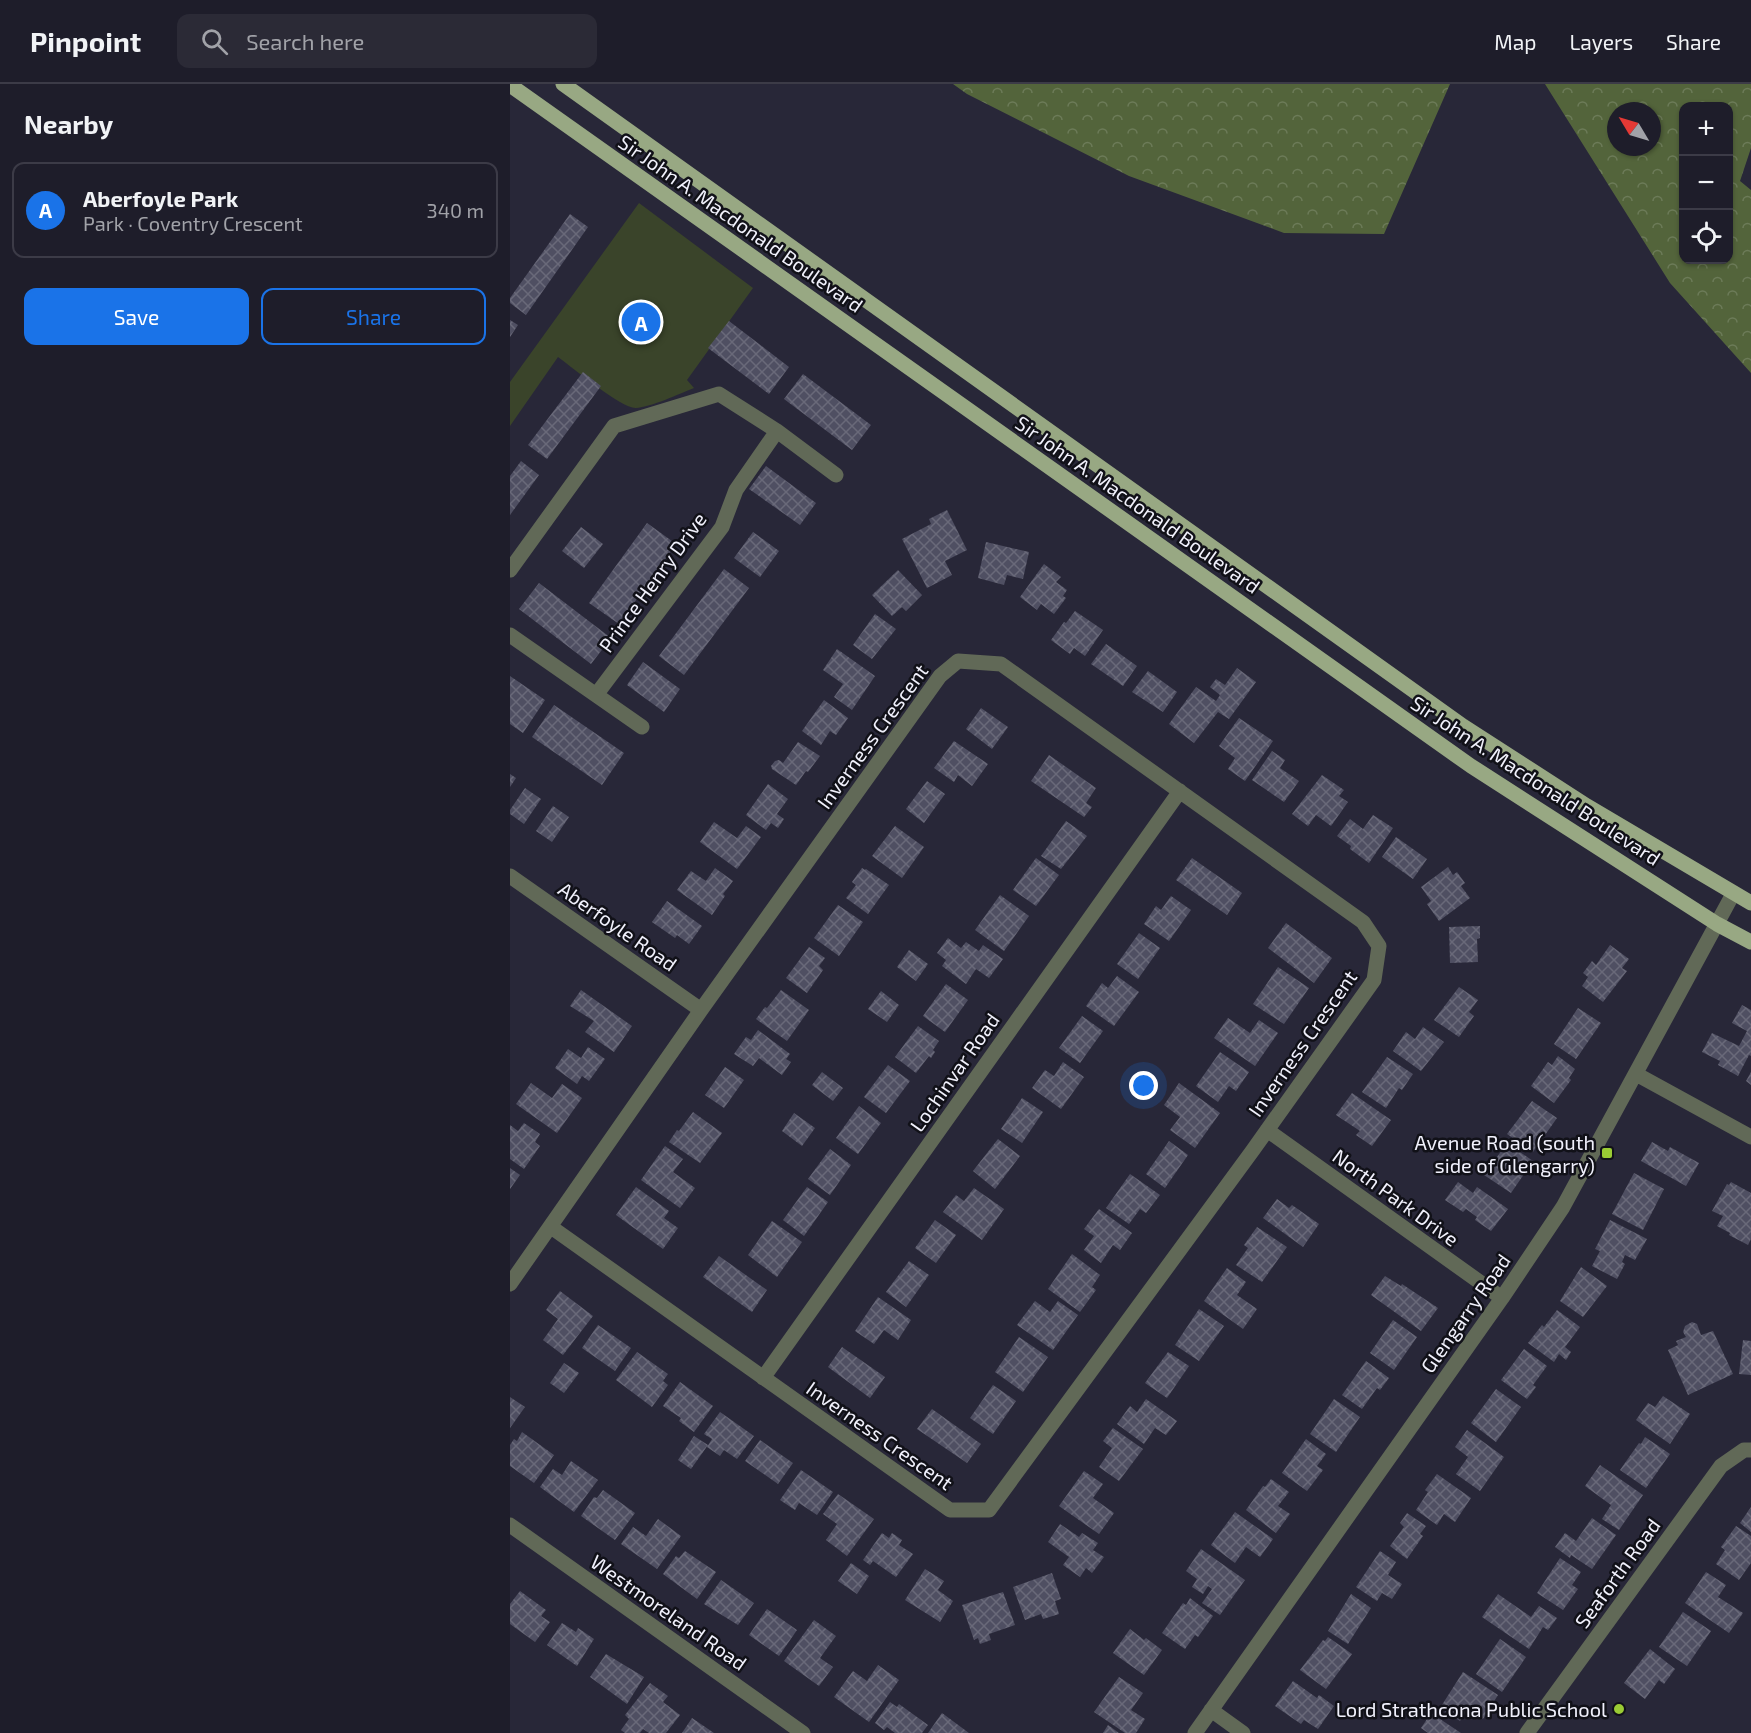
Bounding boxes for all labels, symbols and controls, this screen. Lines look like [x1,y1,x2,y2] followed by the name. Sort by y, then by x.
[177,14,597,68] search box
[30,24,141,58] text: Pinpoint
[198,25,231,58] icon: search
[246,28,364,54] text: Search here
[1494,29,1536,54] text: Map
[1569,29,1633,54] text: Layers
[1666,29,1721,54] text: Share
[1607,102,1661,156] north arrow
[1679,102,1733,264] map controls
[1679,102,1733,156] button: +
[24,108,113,139] text: Nearby
[614,129,868,317] street label: Sir John A. Macdonald Boulevard
[1679,156,1733,210] button: −
[83,185,238,211] text: Aberfoyle Park
[39,198,52,222] text: A
[427,198,484,222] text: 340 m
[1679,210,1733,264] button: locate
[83,211,303,235] text: Park · Coventry Crescent
[24,288,249,345] button: Save
[261,288,486,345] button: Share
[622,300,660,344] pin: A
[1011,410,1265,598] street label: Sir John A. Macdonald Boulevard
[593,507,711,657] street label: Prince Henry Drive
[811,659,933,813] street label: Inverness Crescent
[1407,690,1665,870] street label: Sir John A. Macdonald Boulevard
[554,876,682,976] street label: Aberfoyle Road
[1243,965,1362,1121] street label: Inverness Crescent
[904,1008,1004,1136] street label: Lochinvar Road
[1129,1071,1158,1100] your location
[1415,1130,1595,1177] place label: Avenue Road (south side of Glengarry)
[1328,1143,1464,1251] street label: North Park Drive
[1600,1146,1614,1160] marker: Avenue Road (south side of Glengarry)
[1415,1249,1515,1377] street label: Glengarry Road
[802,1376,958,1495] street label: Inverness Crescent
[1569,1514,1665,1632] street label: Seaforth Road
[586,1549,752,1675] street label: Westmoreland Road
[1336,1697,1607,1721] place label: Lord Strathcona Public School
[1612,1702,1626,1716] marker: Lord Strathcona Public School

